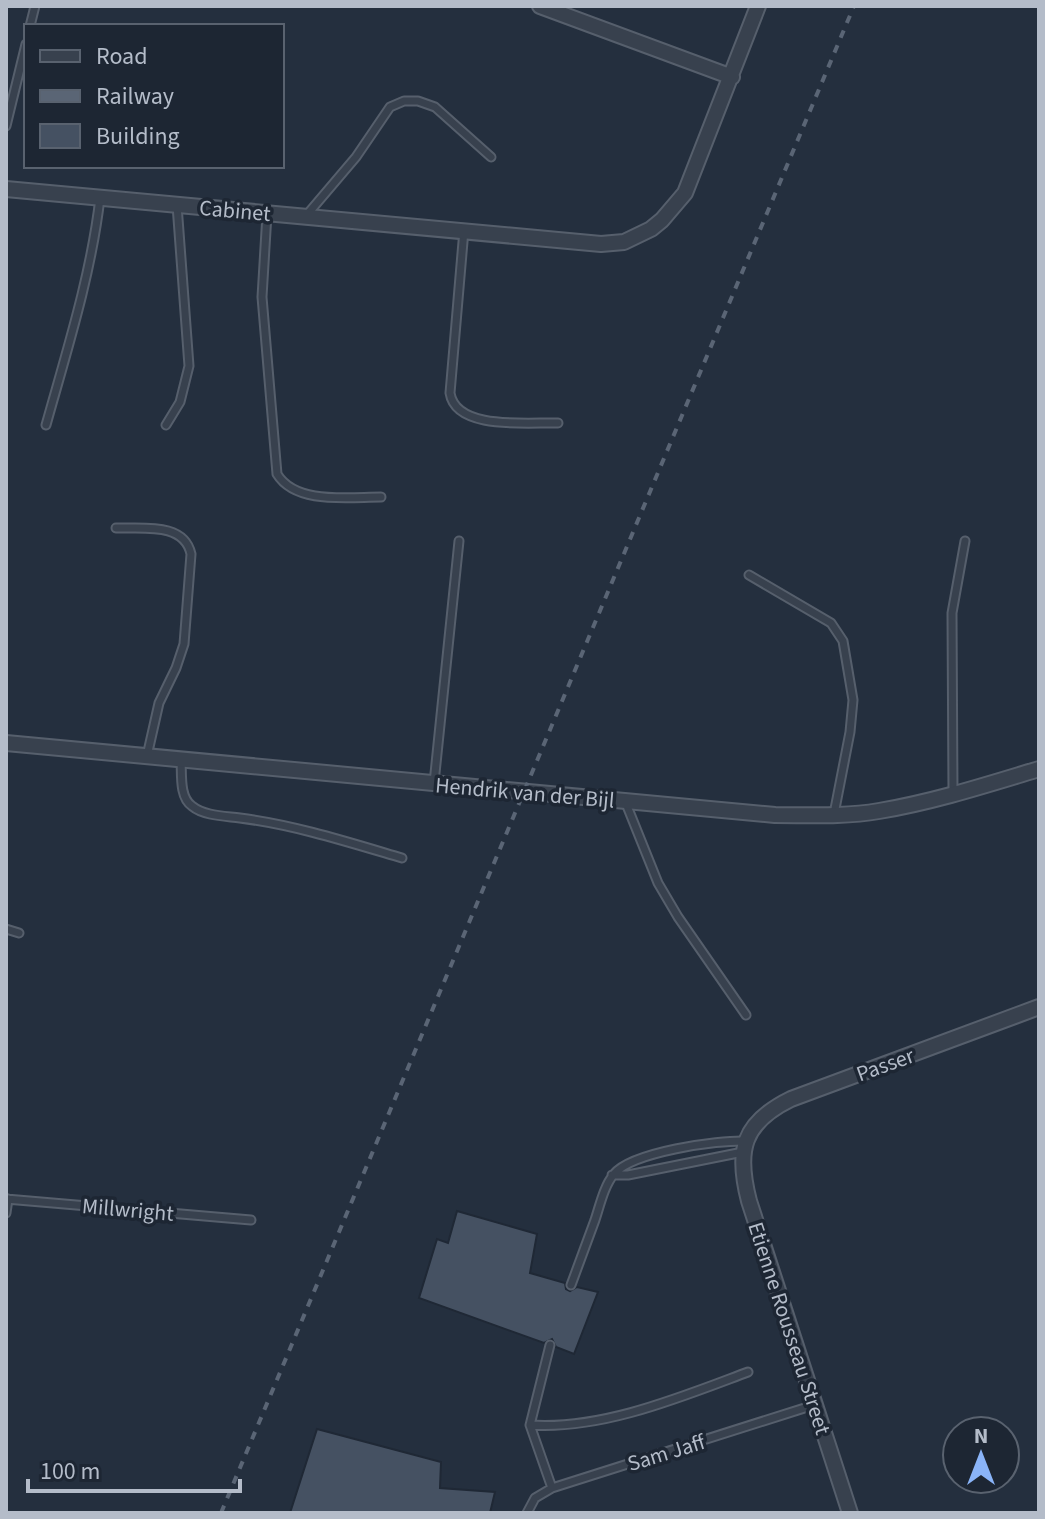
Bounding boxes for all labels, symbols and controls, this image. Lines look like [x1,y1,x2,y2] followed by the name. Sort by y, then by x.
[24,24,284,168] legend
[96,39,148,74] text: Road
[96,79,174,114] text: Railway
[96,119,180,154] text: Building
[198,192,272,230] street label: Cabinet
[434,769,616,817] street label: Hendrik van der Bijl
[852,1040,919,1090] street label: Passer
[81,1190,176,1230] street label: Millwright
[740,1218,839,1439] street label: Etienne Rousseau Street
[941,1415,1021,1495] north arrow
[974,1420,988,1452] text: N
[623,1426,710,1480] street label: Sam Jaff
[28,1443,240,1493] scale bar
[40,1454,100,1489] text: 100 m

